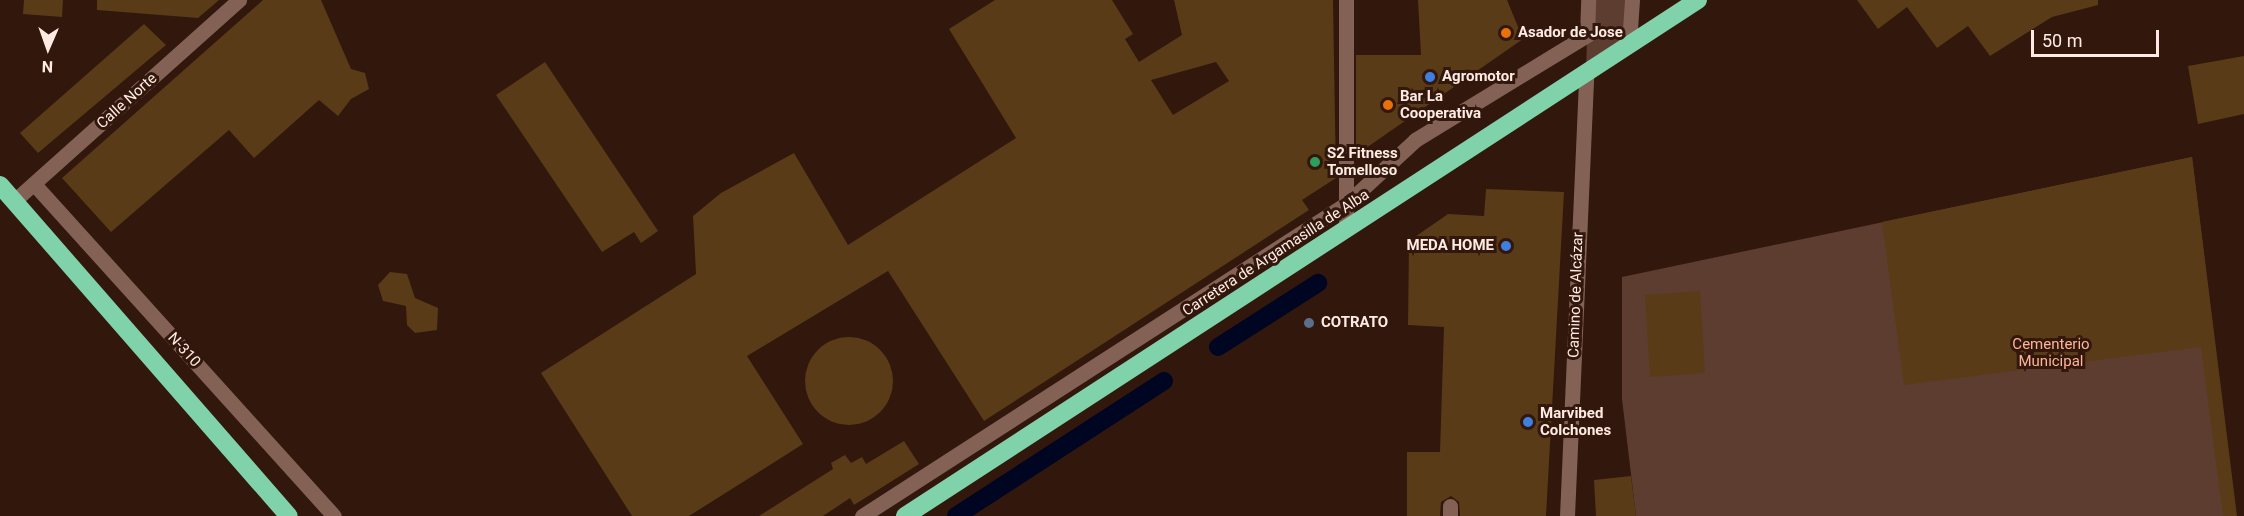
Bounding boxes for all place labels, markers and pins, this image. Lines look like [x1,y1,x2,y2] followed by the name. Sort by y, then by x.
[1518,24,1623,42] place label: Asador de Jose
[1499,26,1513,40] marker: Asador de Jose
[1442,68,1515,86] place label: Agromotor
[1423,70,1437,84] marker: Agromotor
[1400,87,1481,122] place label: Bar La Cooperativa
[1381,98,1395,112] marker: Bar La Cooperativa
[1327,144,1398,179] place label: S2 Fitness Tomelloso
[1308,155,1322,169] marker: S2 Fitness Tomelloso
[1407,237,1494,255] place label: MEDA HOME
[1499,239,1513,253] marker: MEDA HOME
[1321,314,1388,332] place label: COTRATO
[1302,316,1316,330] marker: COTRATO
[1540,404,1611,439] place label: Marvibed Colchones
[1521,415,1535,429] marker: Marvibed Colchones

